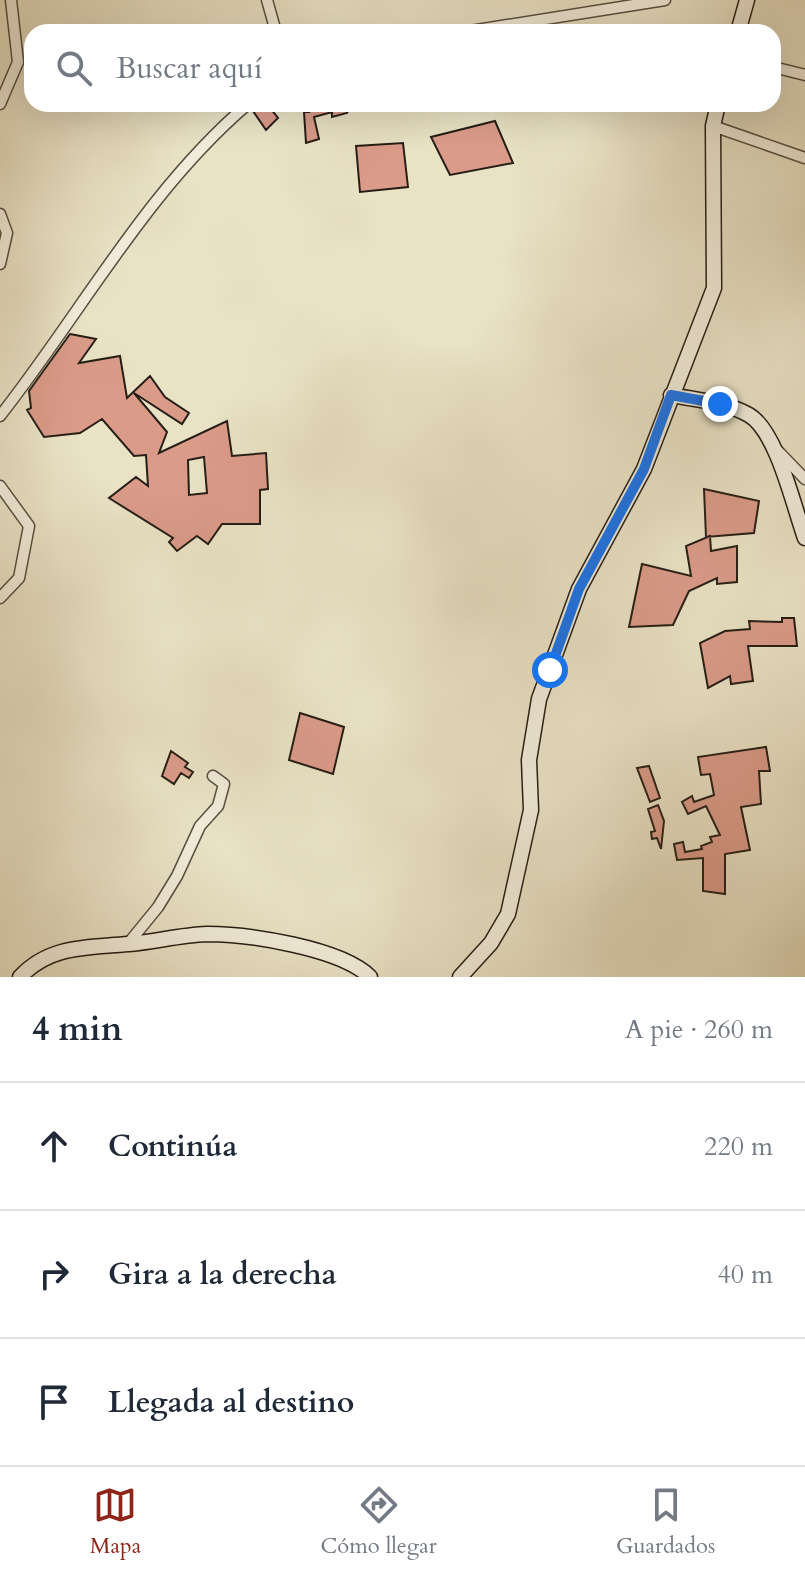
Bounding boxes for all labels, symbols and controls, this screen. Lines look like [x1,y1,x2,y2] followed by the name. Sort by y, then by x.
[24,24,781,112] search box
[52,46,96,90] icon: search
[116,48,262,89] text: Buscar aquí
[702,386,738,422] route end
[532,652,568,688] route start
[32,1006,123,1052] text: 4 min
[625,1012,773,1047] text: A pie · 260 m
[32,1124,76,1168] icon: ahead
[108,1126,238,1167] text: Continúa
[704,1129,773,1164] text: 220 m
[32,1252,76,1296] icon: right
[108,1254,337,1295] text: Gira a la derecha
[717,1257,773,1292] text: 40 m
[32,1380,76,1424] icon: arrive
[108,1382,354,1423] text: Llegada al destino
[90,1483,141,1561] tab: Mapa
[321,1483,437,1561] tab: Cómo llegar
[616,1483,715,1561] tab: Guardados

